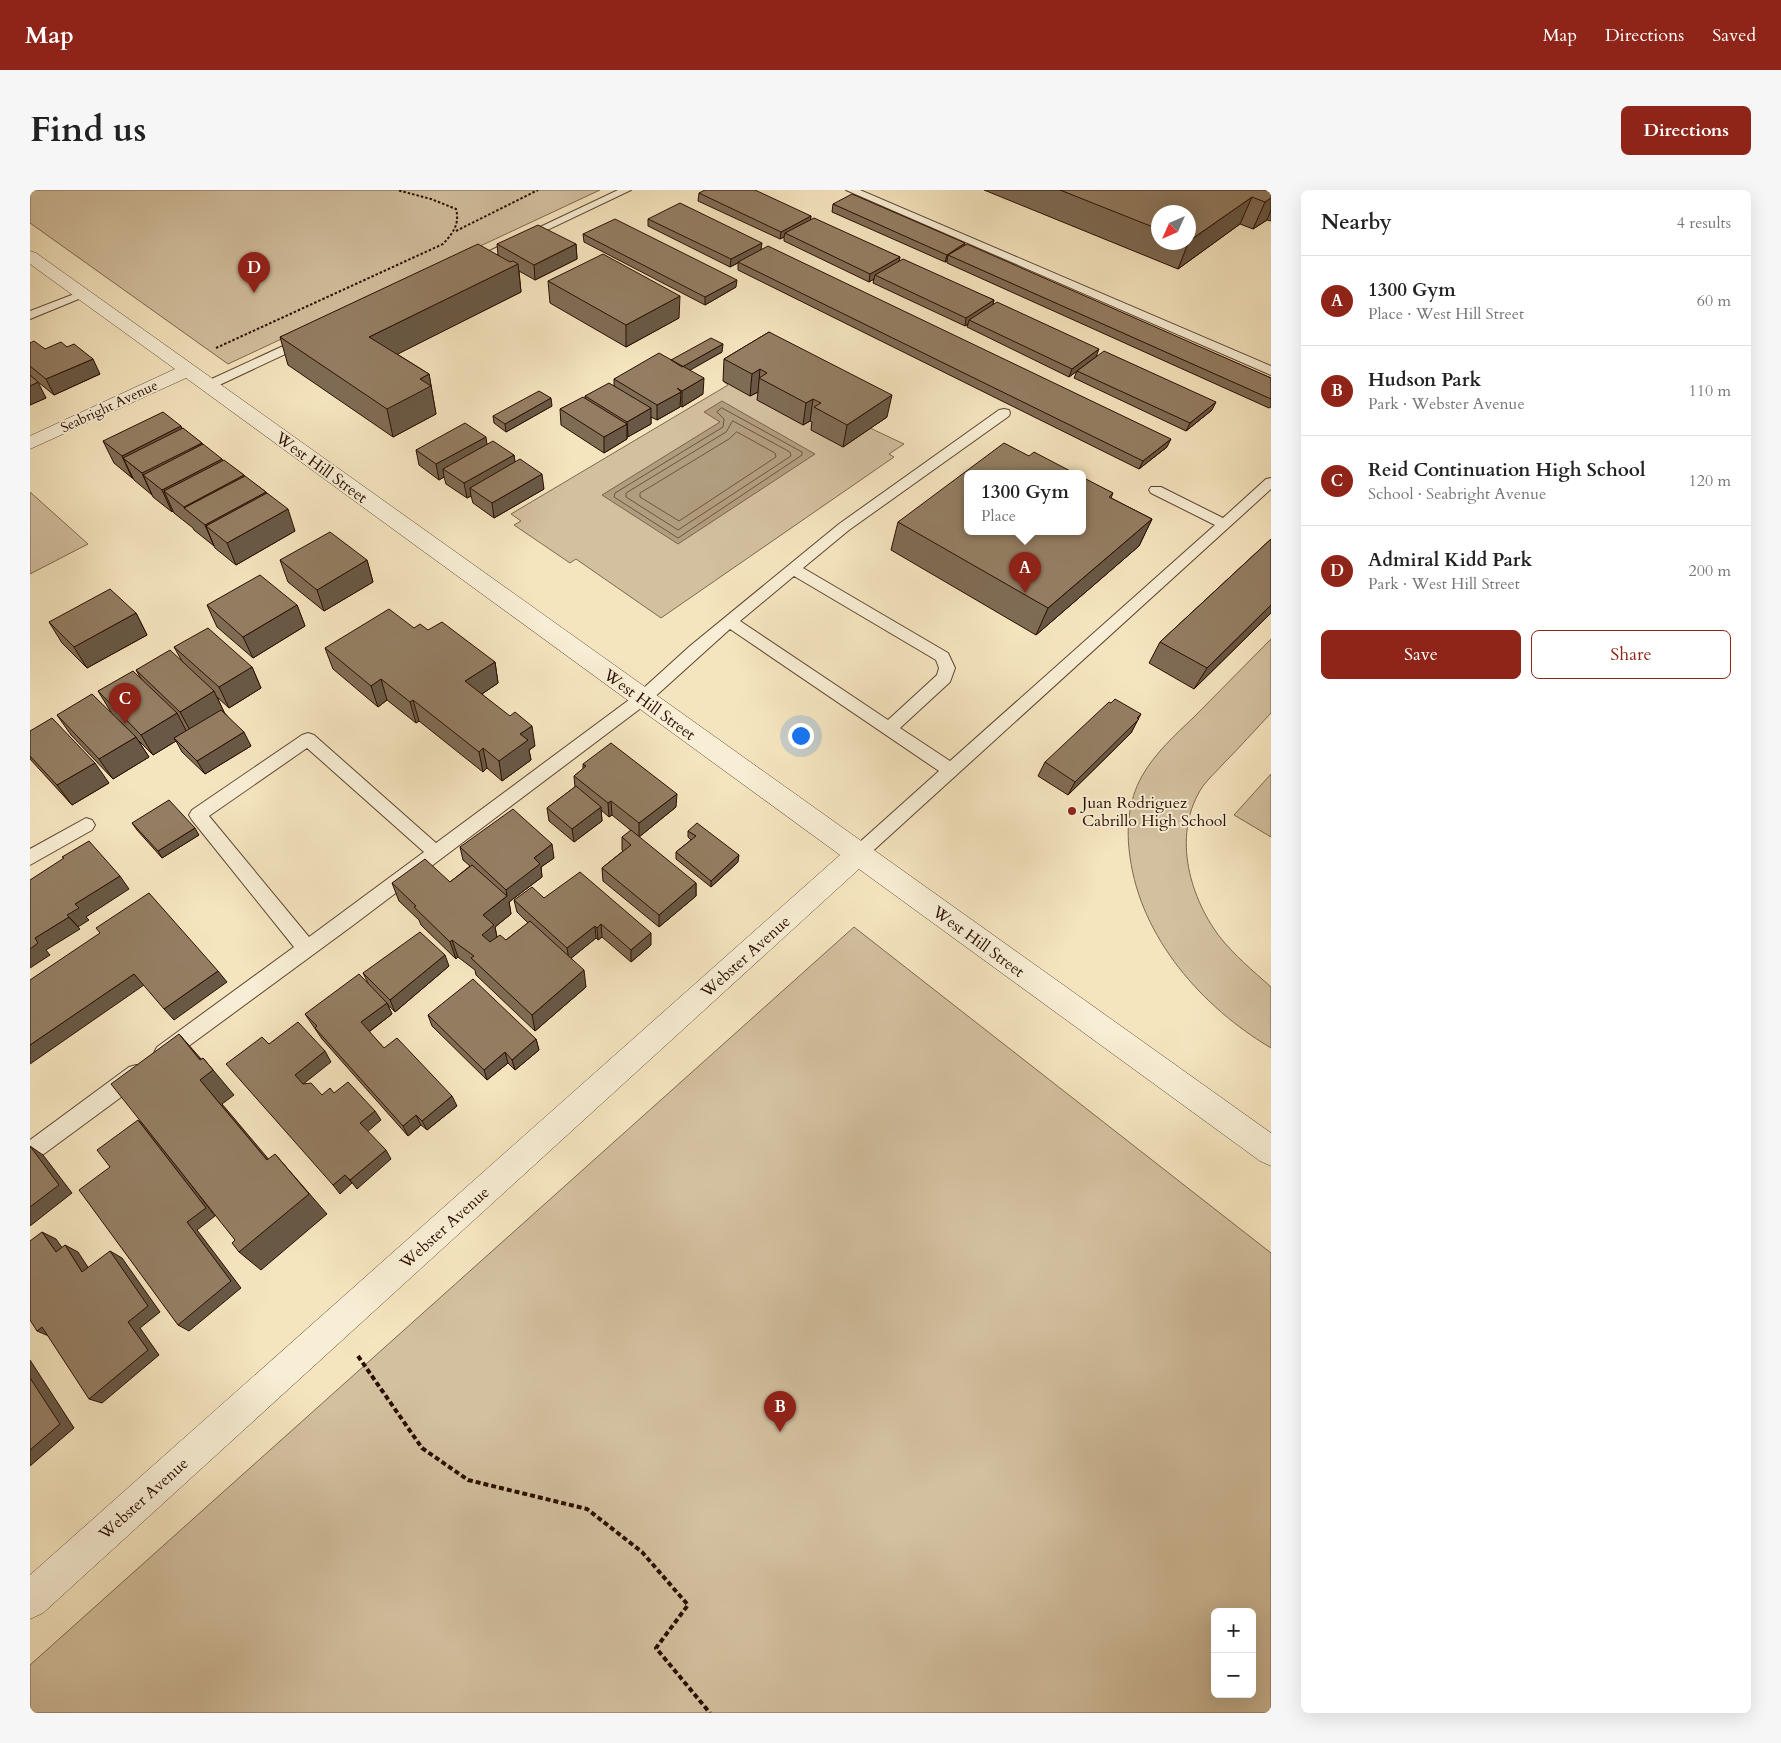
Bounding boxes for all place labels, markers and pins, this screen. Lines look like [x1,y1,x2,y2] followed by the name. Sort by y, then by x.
[238,252,270,293] pin: D
[1009,552,1041,593] pin: A
[109,683,141,724] pin: C
[1080,792,1227,832] place label: Juan Rodriguez Cabrillo High School
[1066,805,1078,817] marker: Juan Rodriguez Cabrillo High School
[764,1391,796,1432] pin: B

